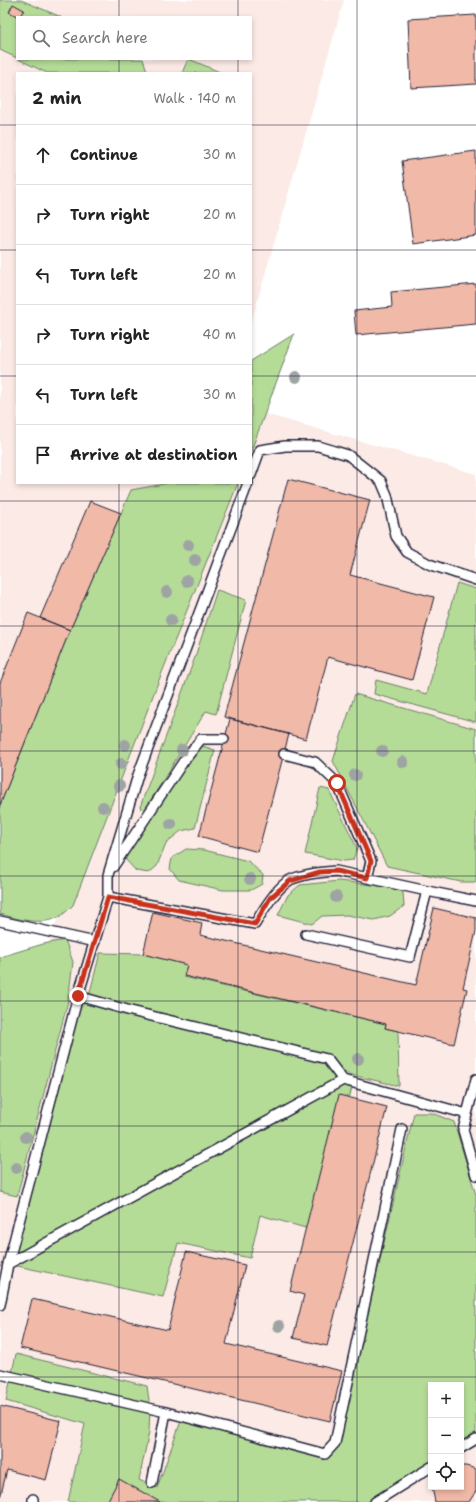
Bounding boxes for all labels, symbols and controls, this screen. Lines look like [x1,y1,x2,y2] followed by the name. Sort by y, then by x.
[16,16,252,60] search box
[30,27,52,49] icon: search
[62,28,148,48] text: Search here
[32,87,82,109] text: 2 min
[153,90,236,107] text: Walk · 140 m
[32,144,54,166] icon: ahead
[70,145,138,165] text: Continue
[202,146,236,163] text: 30 m
[32,204,54,226] icon: right
[70,205,150,225] text: Turn right
[203,206,236,223] text: 20 m
[32,264,54,286] icon: left
[70,265,138,285] text: Turn left
[203,266,236,283] text: 20 m
[32,324,54,346] icon: right
[70,325,150,345] text: Turn right
[202,326,236,343] text: 40 m
[32,384,54,406] icon: left
[70,385,138,405] text: Turn left
[202,386,236,403] text: 30 m
[32,444,54,466] icon: arrive
[70,445,238,465] text: Arrive at destination
[328,774,346,792] route start
[69,987,87,1005] route end
[428,1382,464,1490] map controls
[428,1382,464,1418] button: +
[428,1418,464,1454] button: −
[428,1454,464,1490] button: locate

